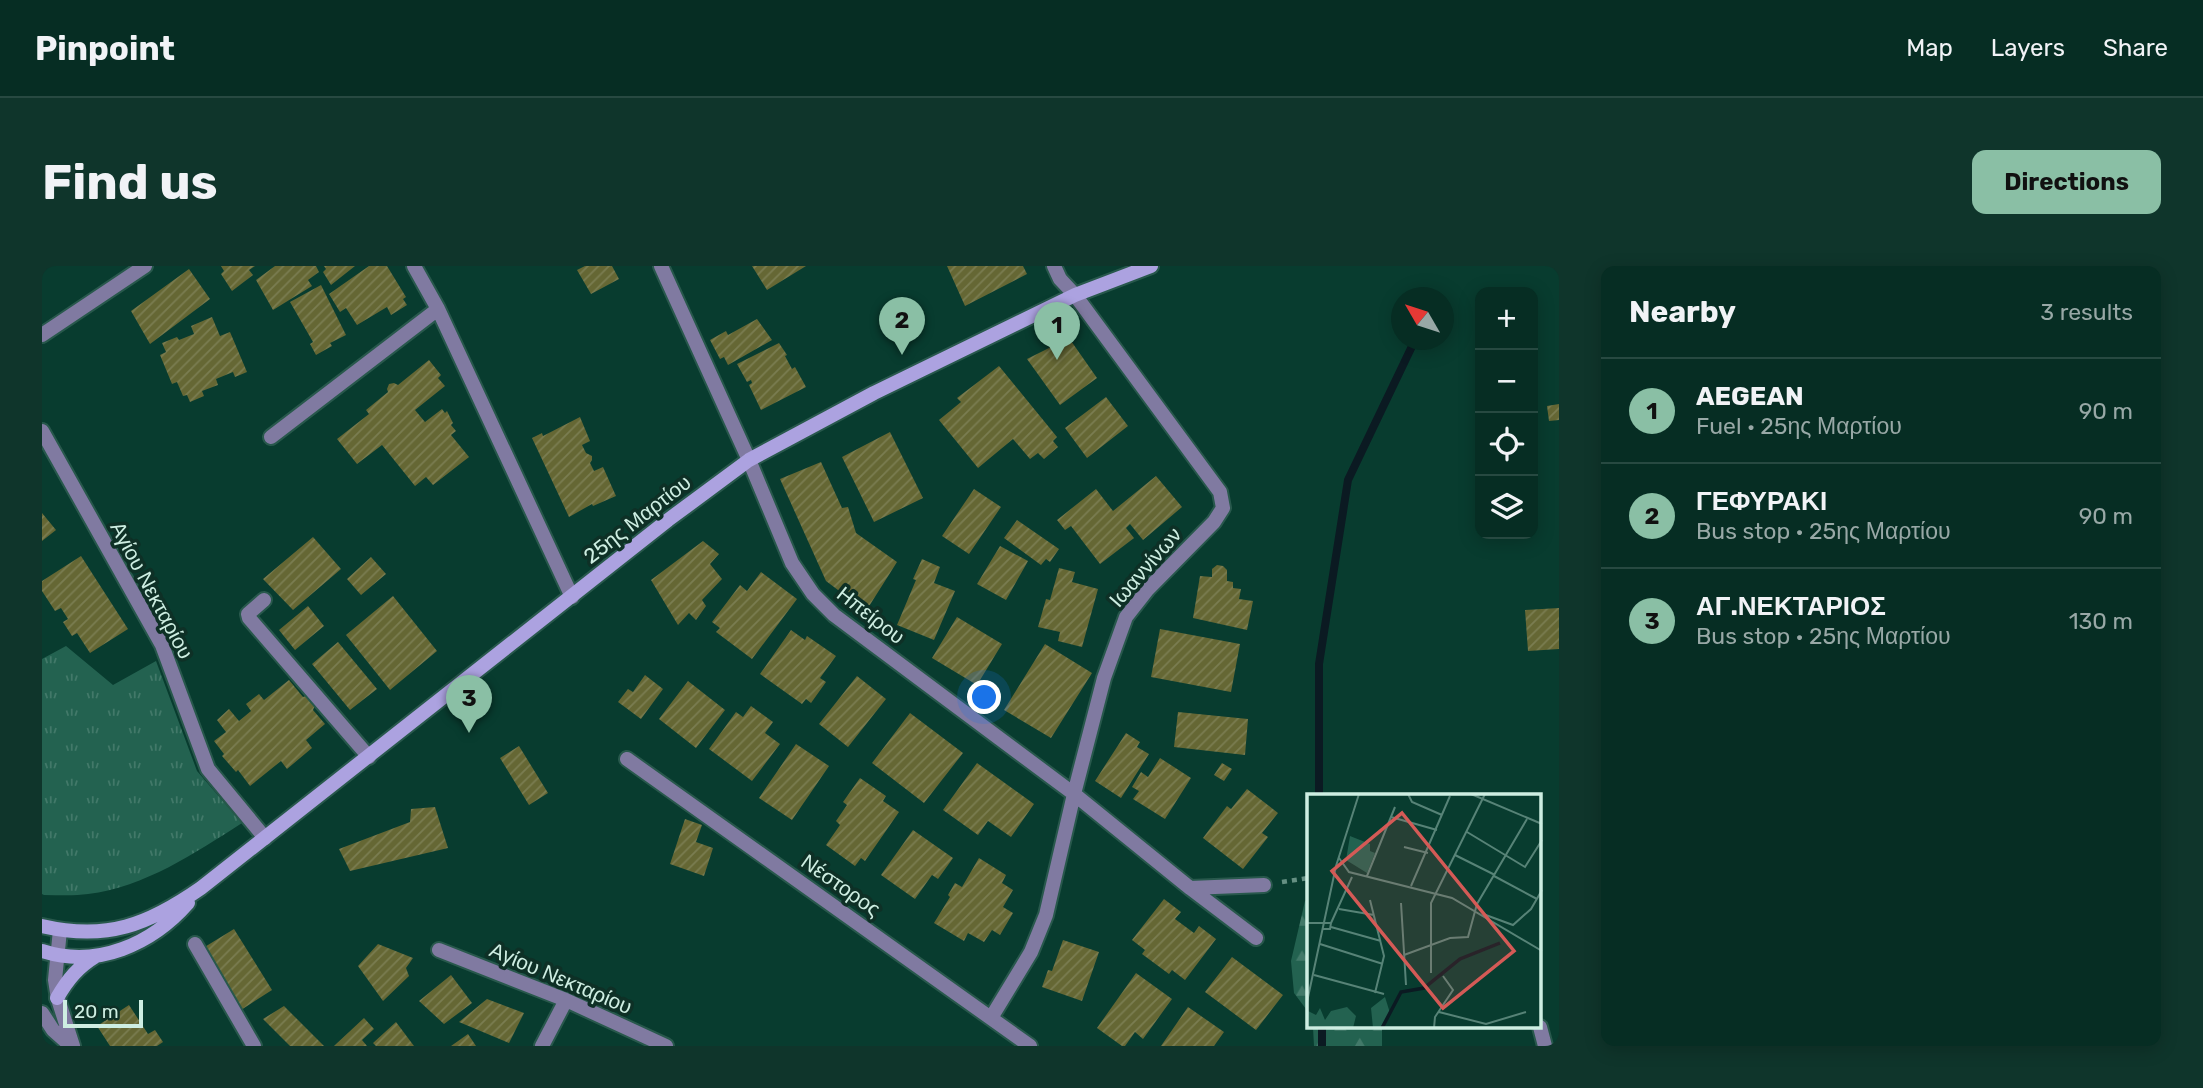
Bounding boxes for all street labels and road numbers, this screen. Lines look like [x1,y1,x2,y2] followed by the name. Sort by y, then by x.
[578,469,696,569] street label: 25ης Μαρτίου
[105,517,199,663] street label: Αγίου Νεκταρίου
[1104,522,1186,612] street label: Ιωαννίνων
[832,581,910,649] street label: Ηπείρου
[797,849,885,921] street label: Νέστορος
[486,937,636,1019] street label: Αγίου Νεκταρίου

